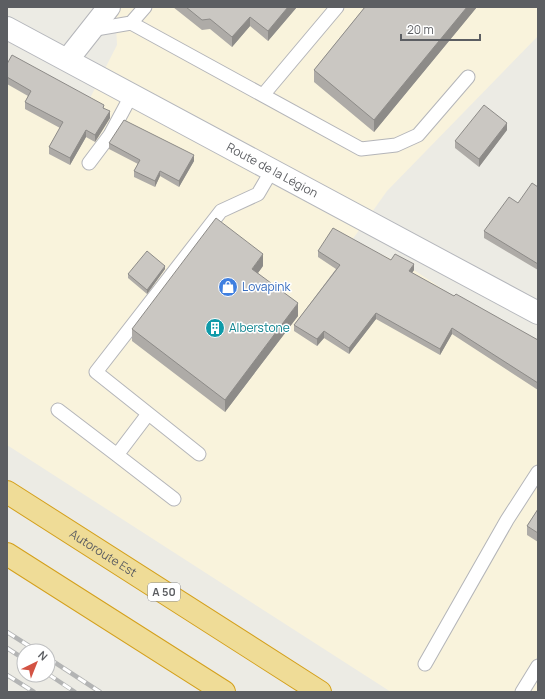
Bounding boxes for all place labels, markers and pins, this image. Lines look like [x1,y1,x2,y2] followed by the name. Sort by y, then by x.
[217,276,239,298] shop icon: Lovapink
[242,278,291,295] place label: Lovapink
[204,317,226,339] building icon: Alberstone
[229,319,290,336] place label: Alberstone

